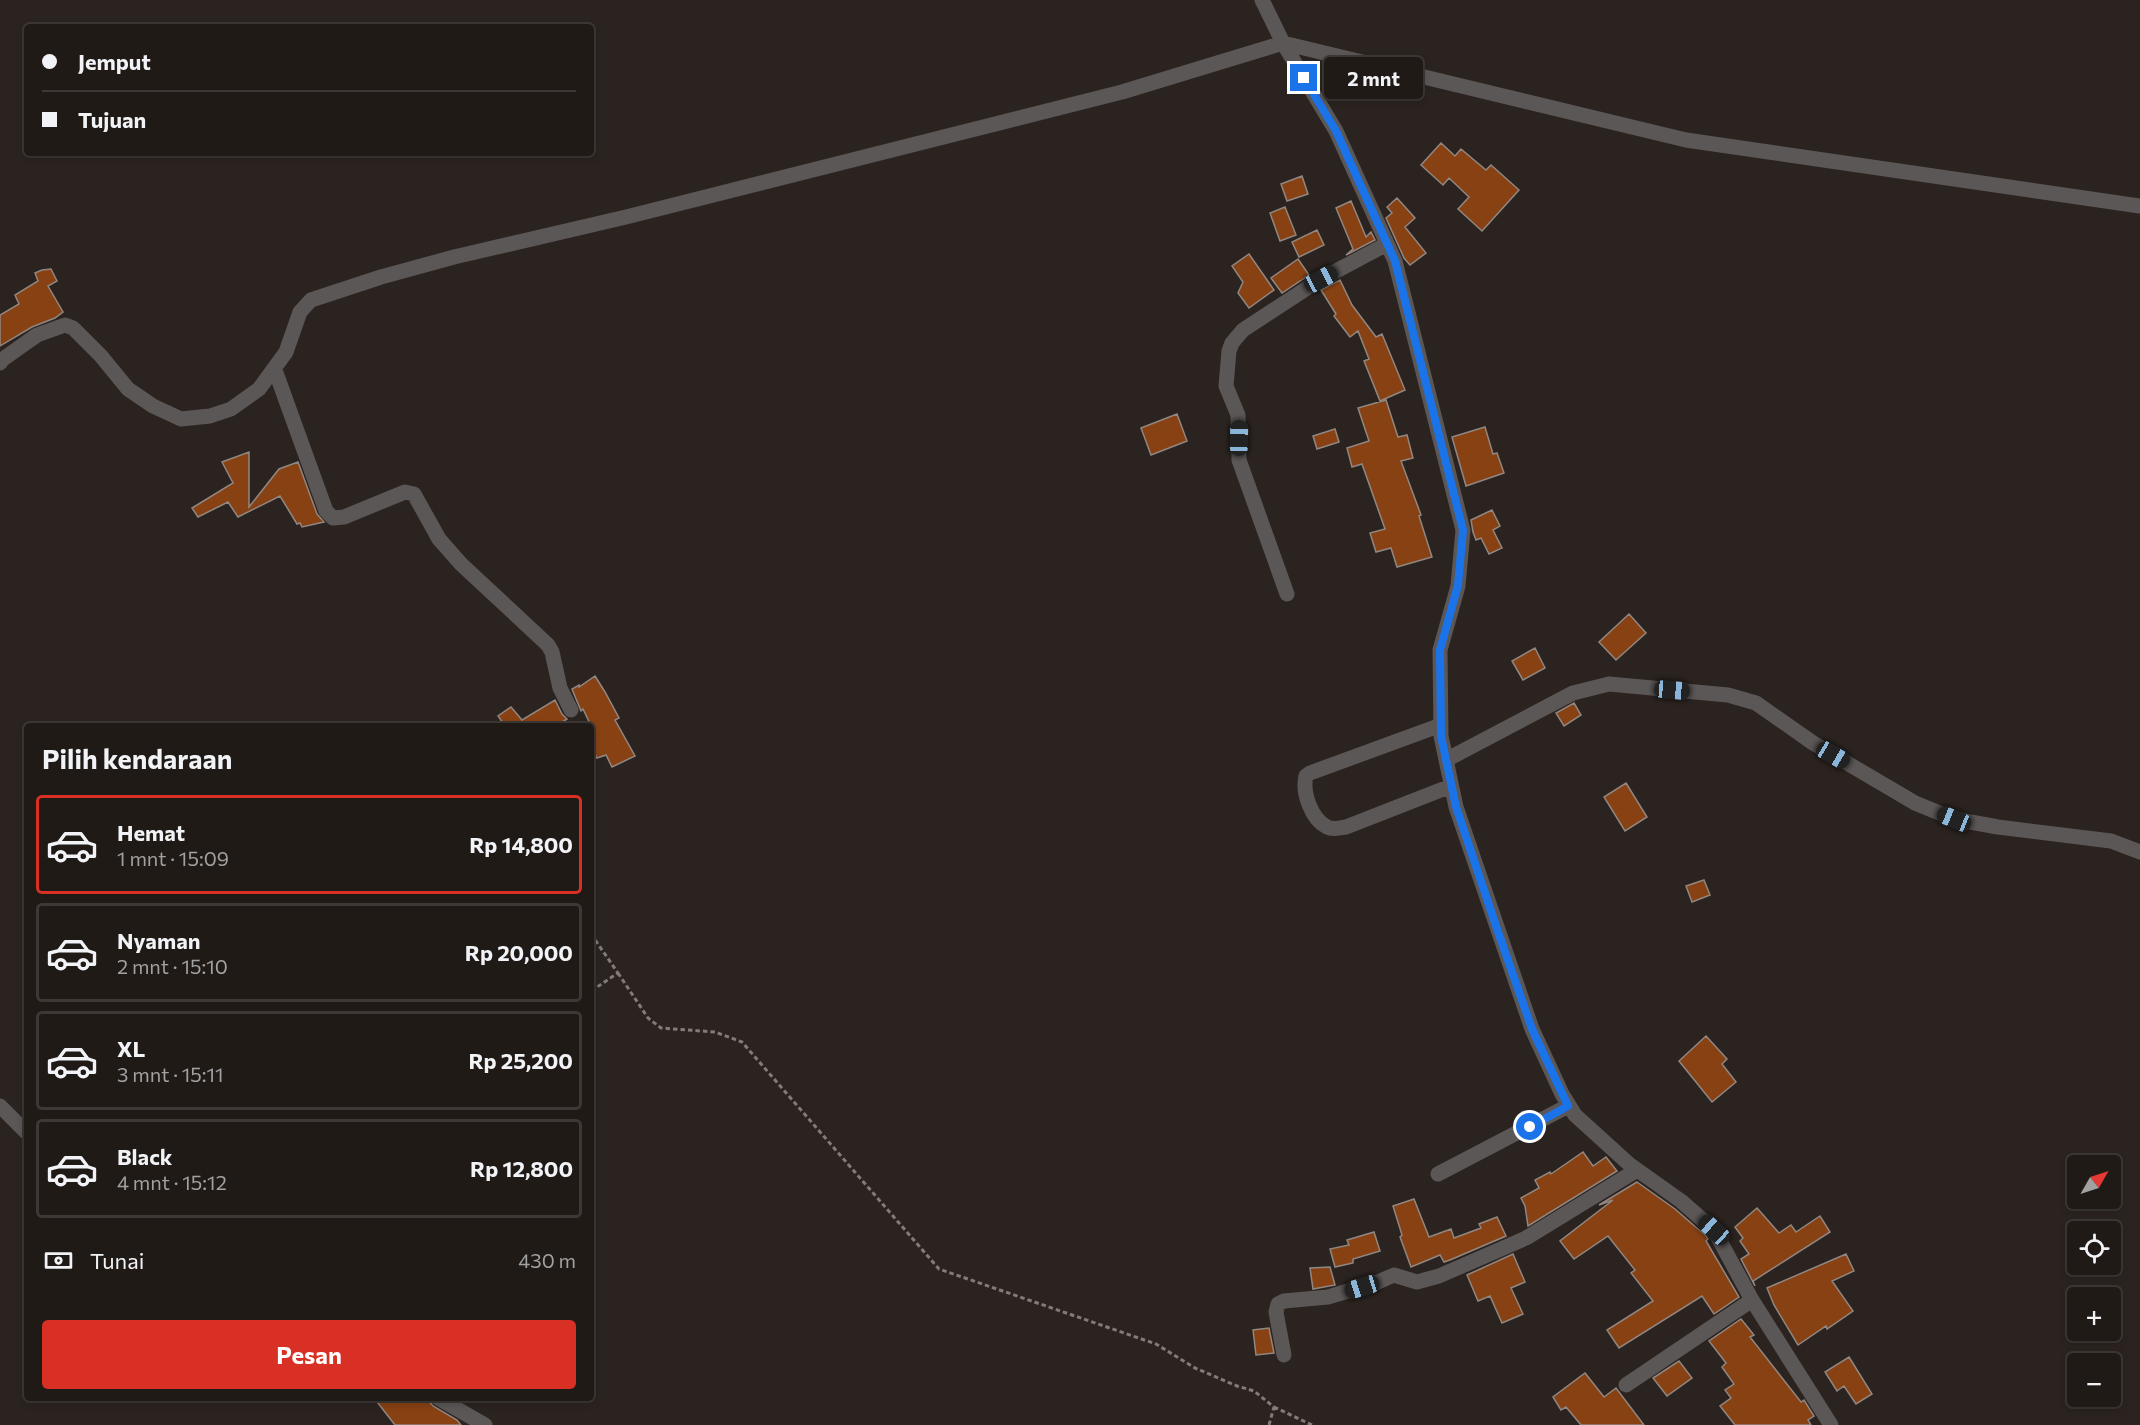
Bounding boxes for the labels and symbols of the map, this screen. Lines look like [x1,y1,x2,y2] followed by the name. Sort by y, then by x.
[1325,57,1424,99] callout: 2 mnt
[1290,64,1317,91] route end
[1301,263,1341,295] car
[1230,420,1248,456] car
[1653,679,1691,701] car
[1813,738,1853,772] car
[1934,804,1974,834] car
[1516,1113,1543,1140] route start
[2067,1155,2121,1209] north arrow
[1695,1211,1733,1249] car
[1342,1273,1382,1301] car

